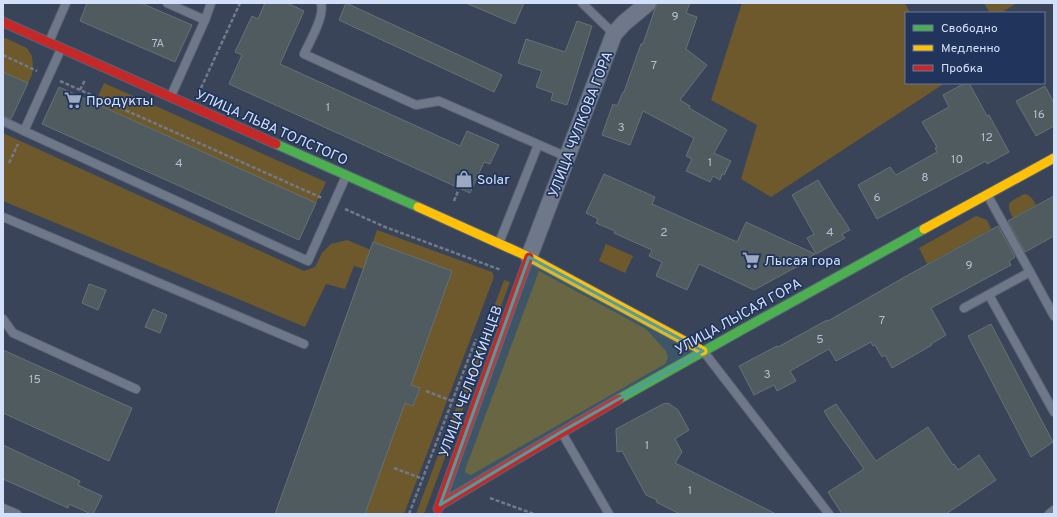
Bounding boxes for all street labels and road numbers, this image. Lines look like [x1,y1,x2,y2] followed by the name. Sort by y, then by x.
[546,49,617,200] street label: УЛИЦА ЧУЛКОВА ГОРА
[192,87,350,170] street label: УЛИЦА ЛЬВА ТОЛСТОГО
[672,275,805,359] street label: УЛИЦА ЛЫСАЯ ГОРА
[436,303,507,460] street label: УЛИЦА ЧЕЛЮСКИНЦЕВ

